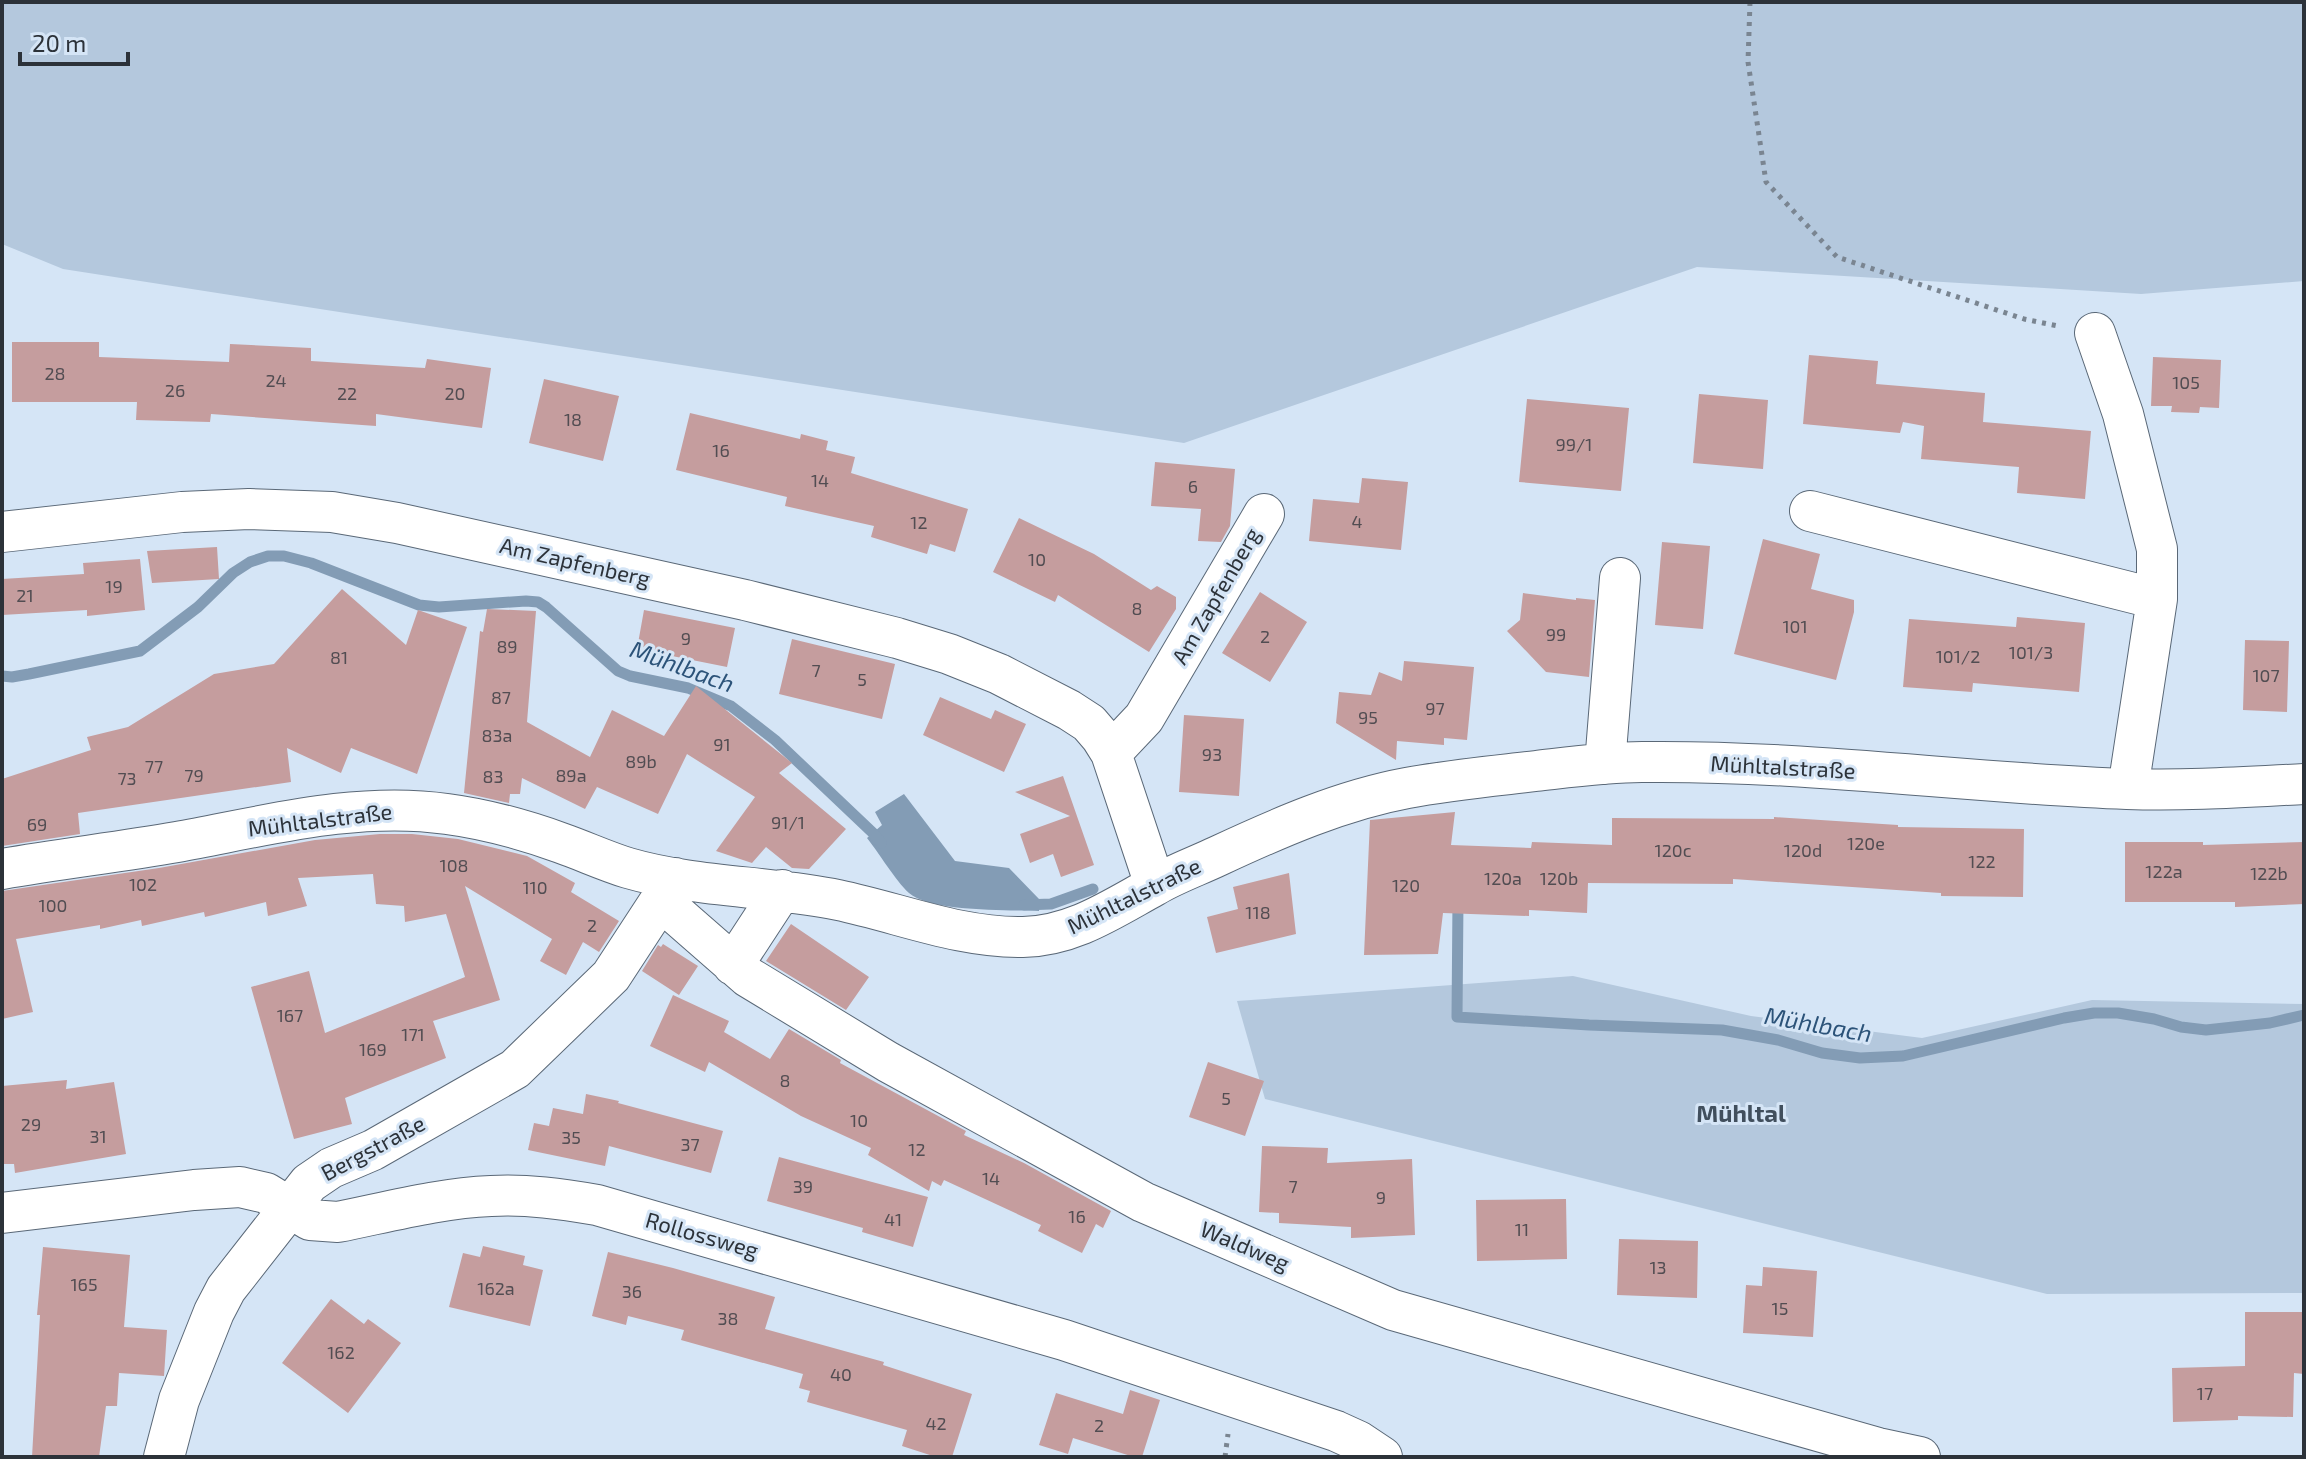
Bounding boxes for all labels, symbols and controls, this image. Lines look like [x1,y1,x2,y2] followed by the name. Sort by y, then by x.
[20,16,128,66] scale bar
[32,28,86,57] text: 20 m
[44,362,66,384] house number: 28
[265,369,287,391] house number: 24
[2172,371,2200,393] house number: 105
[165,379,185,401] house number: 26
[337,382,357,404] house number: 22
[445,382,465,404] house number: 20
[564,408,582,430] house number: 18
[1555,433,1593,455] house number: 99/1
[712,439,730,461] house number: 16
[811,469,829,491] house number: 14
[1188,475,1198,497] house number: 6
[1351,510,1363,532] house number: 4
[910,511,928,533] house number: 12
[1166,523,1265,668] street label: Am Zapfenberg
[498,531,653,591] street label: Am Zapfenberg
[1028,548,1046,570] house number: 10
[105,575,123,597] house number: 19
[16,584,34,606] house number: 21
[1132,597,1142,619] house number: 8
[1782,615,1808,637] house number: 101
[1546,623,1566,645] house number: 99
[1260,625,1270,647] house number: 2
[681,627,691,649] house number: 9
[627,633,738,698] water label: Mühlbach
[496,635,518,657] house number: 89
[2009,641,2053,663] house number: 101/3
[1936,645,1980,667] house number: 101/2
[330,646,348,668] house number: 81
[811,659,821,681] house number: 7
[2252,664,2280,686] house number: 107
[857,668,867,690] house number: 5
[491,686,511,708] house number: 87
[1425,697,1445,719] house number: 97
[1358,706,1378,728] house number: 95
[482,724,512,746] house number: 83a
[713,733,731,755] house number: 91
[1202,743,1222,765] house number: 93
[1710,749,1856,783] street label: Mühltalstraße
[625,750,657,772] house number: 89b
[145,755,163,777] house number: 77
[184,764,204,786] house number: 79
[555,764,587,786] house number: 89a
[483,765,503,787] house number: 83
[117,767,137,789] house number: 73
[246,797,393,841] street label: Mühltalstraße
[771,811,805,833] house number: 91/1
[27,813,47,835] house number: 69
[1847,832,1885,854] house number: 120e
[1655,839,1692,861] house number: 120c
[1784,839,1822,861] house number: 120d
[1968,850,1996,872] house number: 122
[1063,852,1204,939] street label: Mühltalstraße
[440,854,468,876] house number: 108
[2145,860,2183,882] house number: 122a
[2250,862,2288,884] house number: 122b
[1484,867,1522,889] house number: 120a
[1540,867,1578,889] house number: 120b
[129,873,157,895] house number: 102
[1392,874,1420,896] house number: 120
[522,876,548,898] house number: 110
[39,894,67,916] house number: 100
[1245,901,1271,923] house number: 118
[587,914,597,936] house number: 2
[1762,1000,1874,1047] water label: Mühlbach
[277,1004,303,1026] house number: 167
[401,1023,425,1045] house number: 171
[359,1038,387,1060] house number: 169
[780,1069,790,1091] house number: 8
[1221,1087,1231,1109] house number: 5
[1696,1098,1786,1127] district label: Mühltal
[316,1109,429,1185] street label: Bergstraße
[850,1109,868,1131] house number: 10
[21,1113,41,1135] house number: 29
[89,1125,107,1147] house number: 31
[561,1126,581,1148] house number: 35
[680,1133,700,1155] house number: 37
[908,1138,926,1160] house number: 12
[982,1167,1000,1189] house number: 14
[793,1175,813,1197] house number: 39
[1288,1175,1298,1197] house number: 7
[1376,1186,1386,1208] house number: 9
[1068,1205,1086,1227] house number: 16
[643,1206,762,1263] street label: Rollossweg
[884,1208,902,1230] house number: 41
[1197,1215,1294,1275] street label: Waldweg
[1515,1218,1529,1240] house number: 11
[1649,1256,1667,1278] house number: 13
[70,1273,98,1295] house number: 165
[477,1277,515,1299] house number: 162a
[622,1280,642,1302] house number: 36
[1772,1297,1788,1319] house number: 15
[718,1307,738,1329] house number: 38
[327,1341,355,1363] house number: 162
[830,1363,852,1385] house number: 40
[2197,1382,2213,1404] house number: 17
[925,1412,947,1434] house number: 42
[1094,1414,1104,1436] house number: 2

